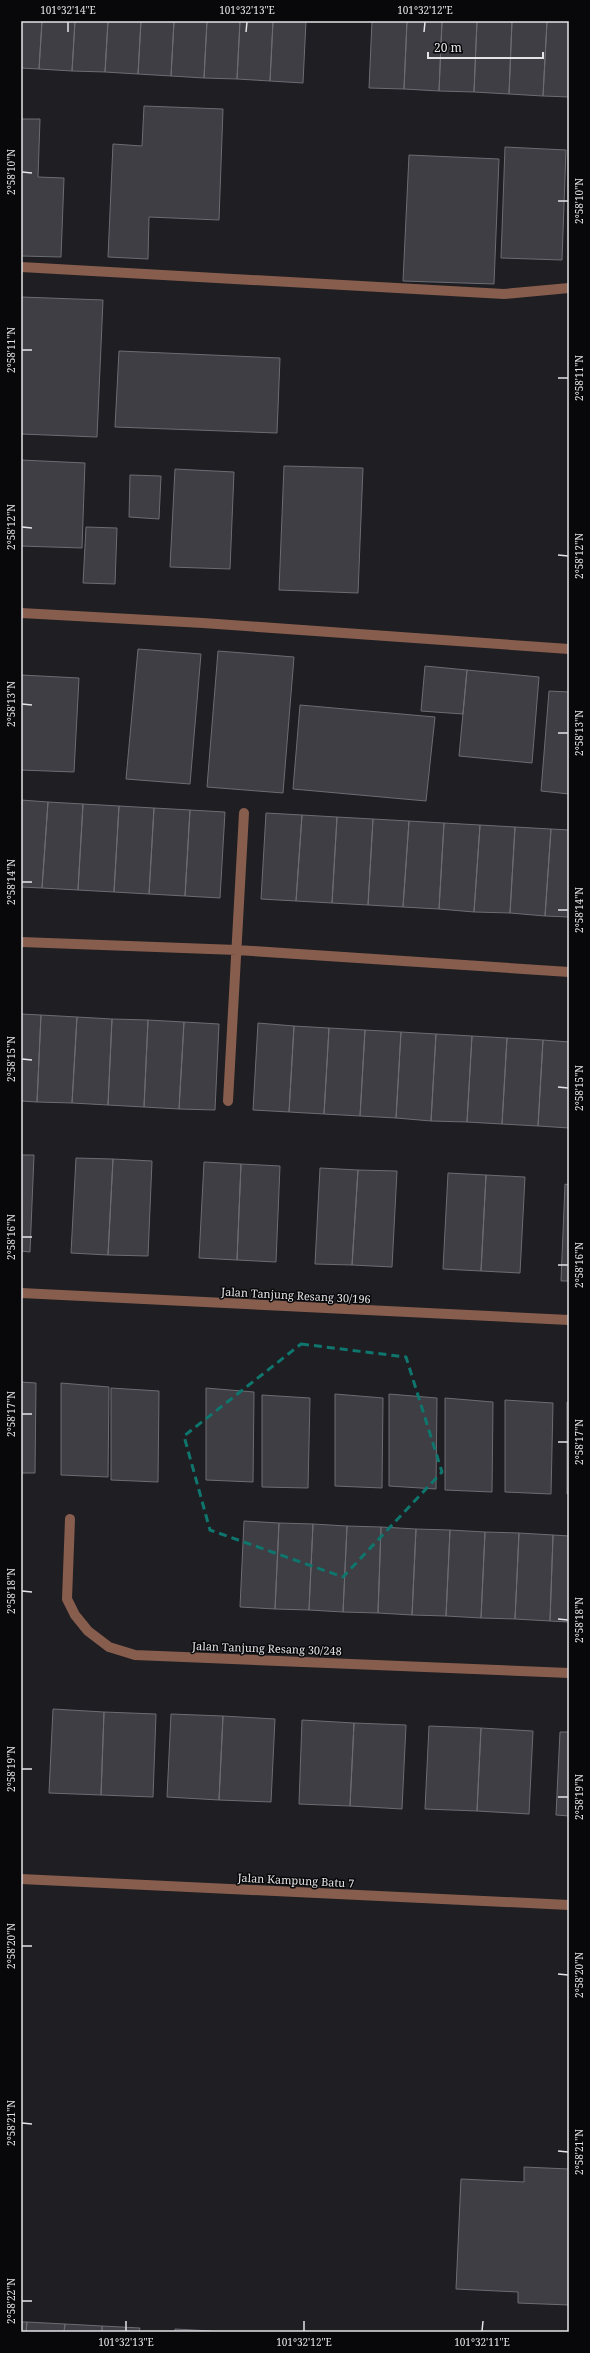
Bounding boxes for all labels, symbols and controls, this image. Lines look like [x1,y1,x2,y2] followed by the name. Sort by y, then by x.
[40,3,96,17] text: 101°32'14"E
[219,3,275,17] text: 101°32'13"E
[397,3,453,17] text: 101°32'12"E
[428,34,543,60] scale bar
[434,39,462,56] text: 20 m
[4,149,18,195] text: 2°58'10"N
[572,178,586,224] text: 2°58'10"N
[4,327,18,373] text: 2°58'11"N
[572,355,586,401] text: 2°58'11"N
[4,504,18,550] text: 2°58'12"N
[572,533,586,579] text: 2°58'12"N
[4,681,18,727] text: 2°58'13"N
[572,710,586,756] text: 2°58'13"N
[4,859,18,905] text: 2°58'14"N
[572,887,586,933] text: 2°58'14"N
[4,1036,18,1082] text: 2°58'15"N
[572,1065,586,1111] text: 2°58'15"N
[4,1214,18,1260] text: 2°58'16"N
[572,1242,586,1288] text: 2°58'16"N
[220,1284,371,1306] street label: Jalan Tanjung Resang 30/196
[4,1391,18,1437] text: 2°58'17"N
[572,1419,586,1465] text: 2°58'17"N
[4,1568,18,1614] text: 2°58'18"N
[572,1597,586,1643] text: 2°58'18"N
[191,1638,342,1658] street label: Jalan Tanjung Resang 30/248
[4,1746,18,1792] text: 2°58'19"N
[572,1774,586,1820] text: 2°58'19"N
[236,1869,355,1891] street label: Jalan Kampung Batu 7
[4,1923,18,1969] text: 2°58'20"N
[572,1952,586,1998] text: 2°58'20"N
[4,2100,18,2146] text: 2°58'21"N
[572,2129,586,2175] text: 2°58'21"N
[4,2278,18,2324] text: 2°58'22"N
[98,2335,154,2349] text: 101°32'13"E
[276,2335,332,2349] text: 101°32'12"E
[454,2335,510,2349] text: 101°32'11"E

